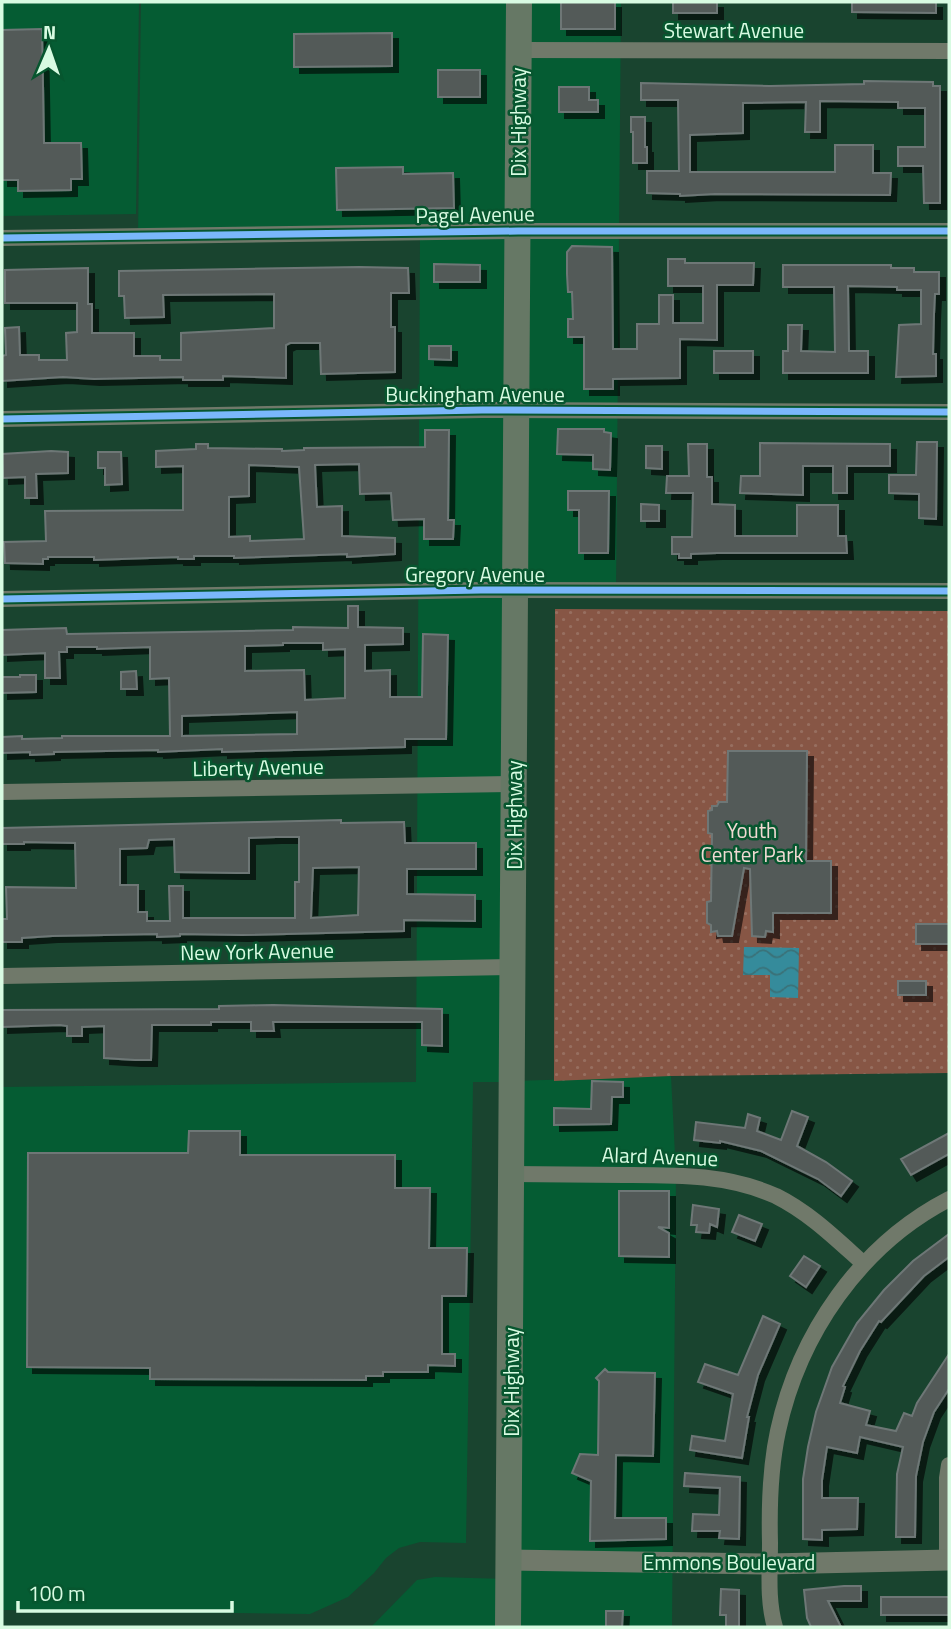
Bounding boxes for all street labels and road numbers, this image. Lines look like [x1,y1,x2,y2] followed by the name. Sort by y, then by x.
[664,14,804,46] street label: Stewart Avenue
[502,67,534,177] street label: Dix Highway
[415,197,535,231] street label: Pagel Avenue
[385,378,565,410] street label: Buckingham Avenue
[405,558,545,590] street label: Gregory Avenue
[192,750,324,784] street label: Liberty Avenue
[498,760,530,870] street label: Dix Highway
[180,934,334,968] street label: New York Avenue
[601,1138,719,1174] street label: Alard Avenue
[495,1327,527,1437] street label: Dix Highway
[643,1546,815,1578] street label: Emmons Boulevard

